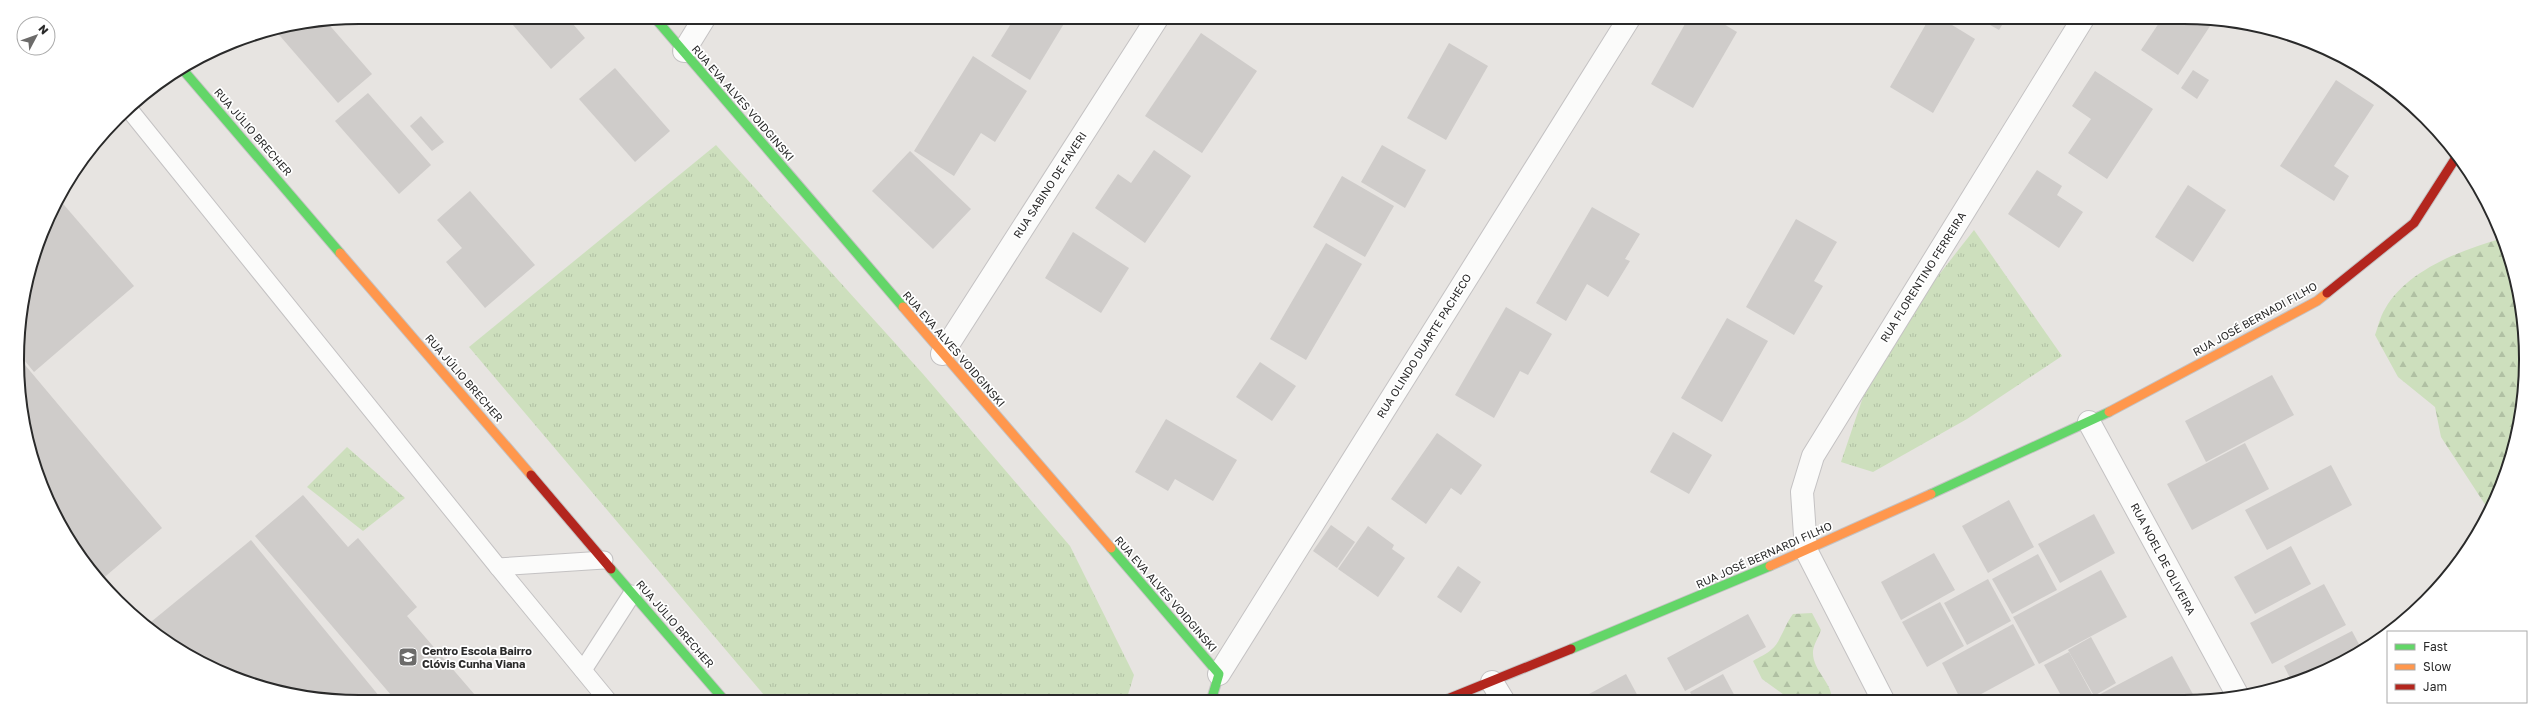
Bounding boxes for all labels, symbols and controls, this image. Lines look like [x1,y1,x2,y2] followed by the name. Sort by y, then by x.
[16,16,56,56] north arrow
[36,22,52,37] text: N
[690,42,797,163] street label: RUA EVA ALVES VOIDGINSKI
[212,85,295,178] street label: RUA JÚLIO BRECHER
[1010,129,1089,240] street label: RUA SABINO DE FAVERI
[1877,209,1968,344] street label: RUA FLORENTINO FERREIRA
[1374,271,1474,420] street label: RUA OLINDO DUARTE PACHECO
[2190,279,2319,358] street label: RUA JOSÉ BERNADI FILHO
[901,288,1008,409] street label: RUA EVA ALVES VOIDGINSKI
[423,331,506,424] street label: RUA JÚLIO BRECHER
[2128,501,2199,617] street label: RUA NOEL DE OLIVEIRA
[1694,519,1834,590] street label: RUA JOSÉ BERNARDI FILHO
[1113,533,1220,654] street label: RUA EVA ALVES VOIDGINSKI
[634,577,717,670] street label: RUA JÚLIO BRECHER
[2387,631,2527,703] legend
[2423,639,2448,654] text: Fast
[422,644,532,670] place label: Centro Escola Bairro Clóvis Cunha Viana
[397,646,419,668] school or university icon: Centro Escola Bairro Clóvis Cunha Viana
[2423,659,2451,674] text: Slow
[2423,679,2447,694] text: Jam

